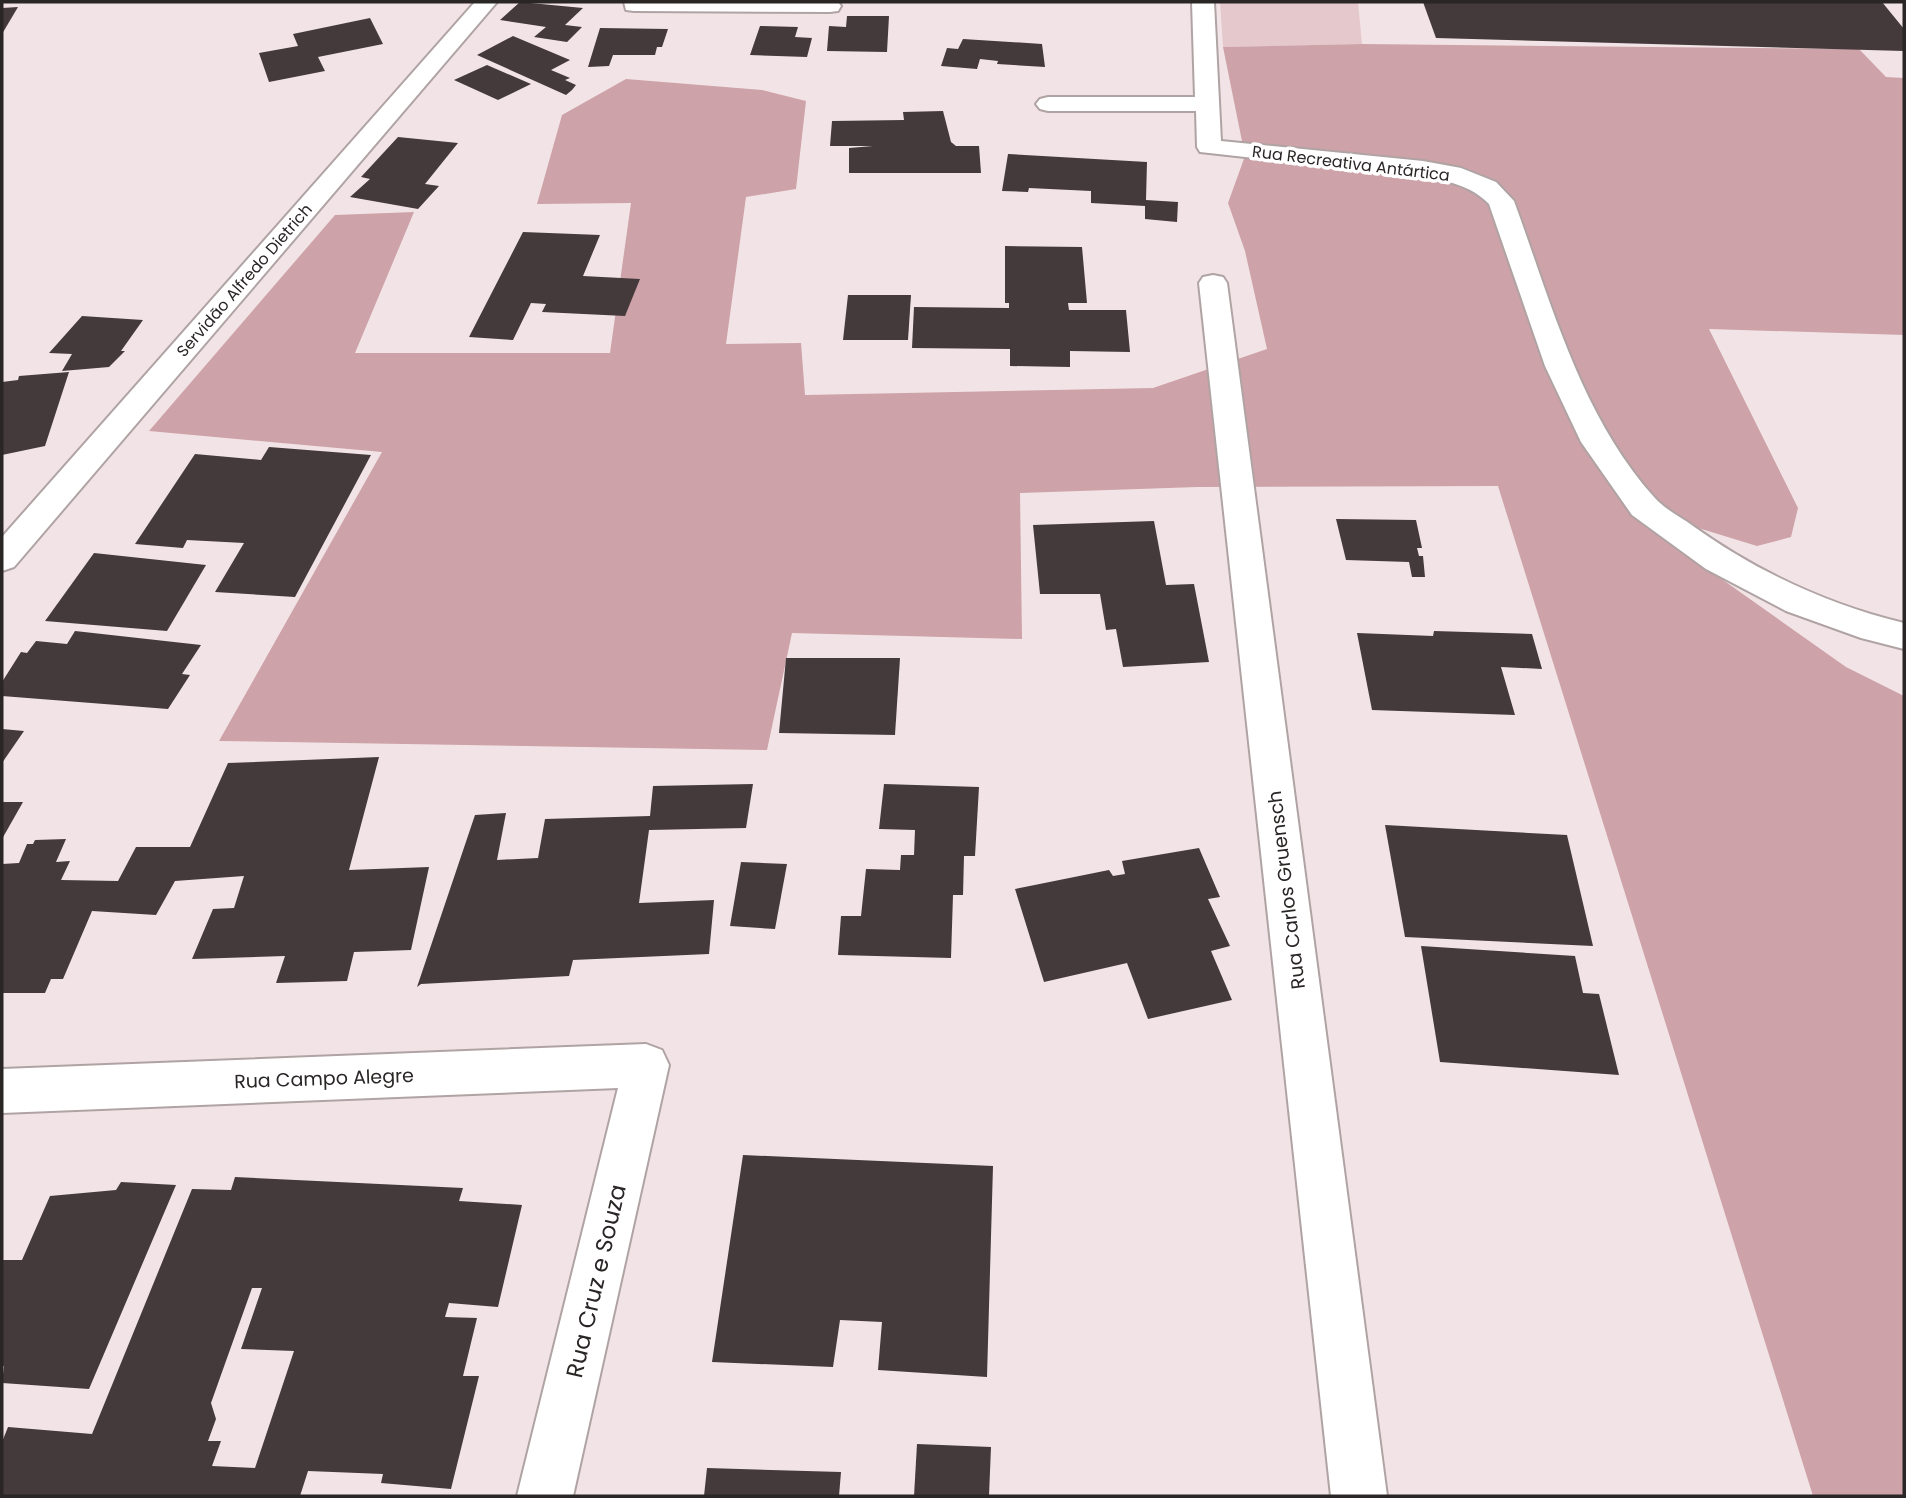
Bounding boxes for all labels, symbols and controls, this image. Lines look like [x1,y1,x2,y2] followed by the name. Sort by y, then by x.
[1251,140,1451,187] street label: Rua Recreativa Antártica
[171,199,317,362] street label: Servidão Alfredo Dietrich
[1261,789,1312,991] street label: Rua Carlos Gruensch
[234,1062,414,1095] street label: Rua Campo Alegre
[558,1181,634,1381] street label: Rua Cruz e Souza

